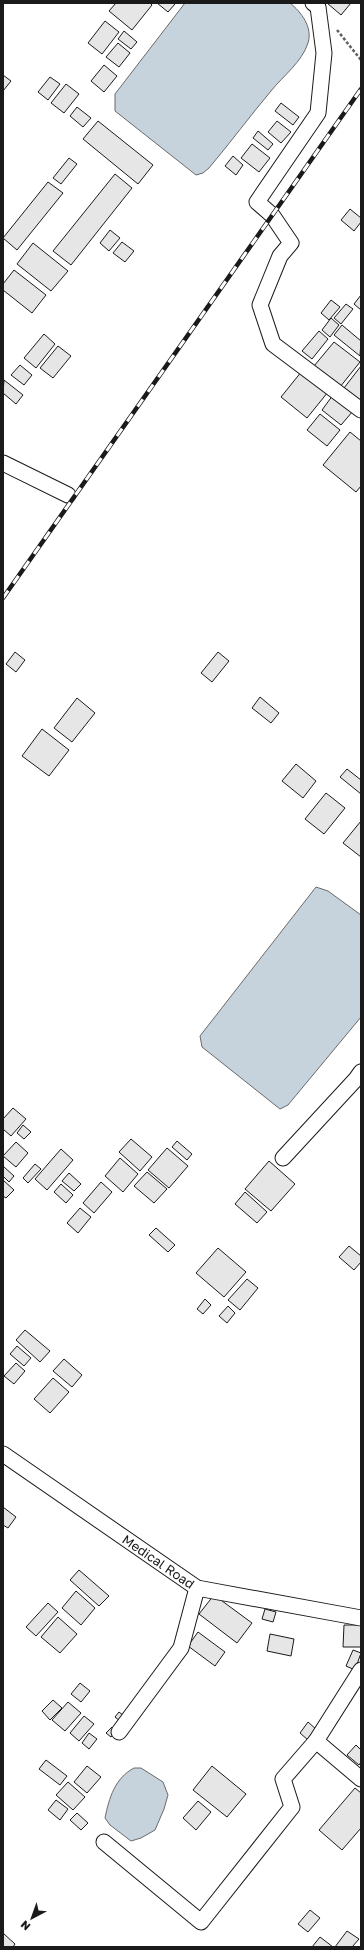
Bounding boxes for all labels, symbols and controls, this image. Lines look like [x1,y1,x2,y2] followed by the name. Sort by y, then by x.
[119,1531,198,1592] street label: Medical Road
[12,1898,52,1938] north arrow
[18,1918,33,1934] text: N

